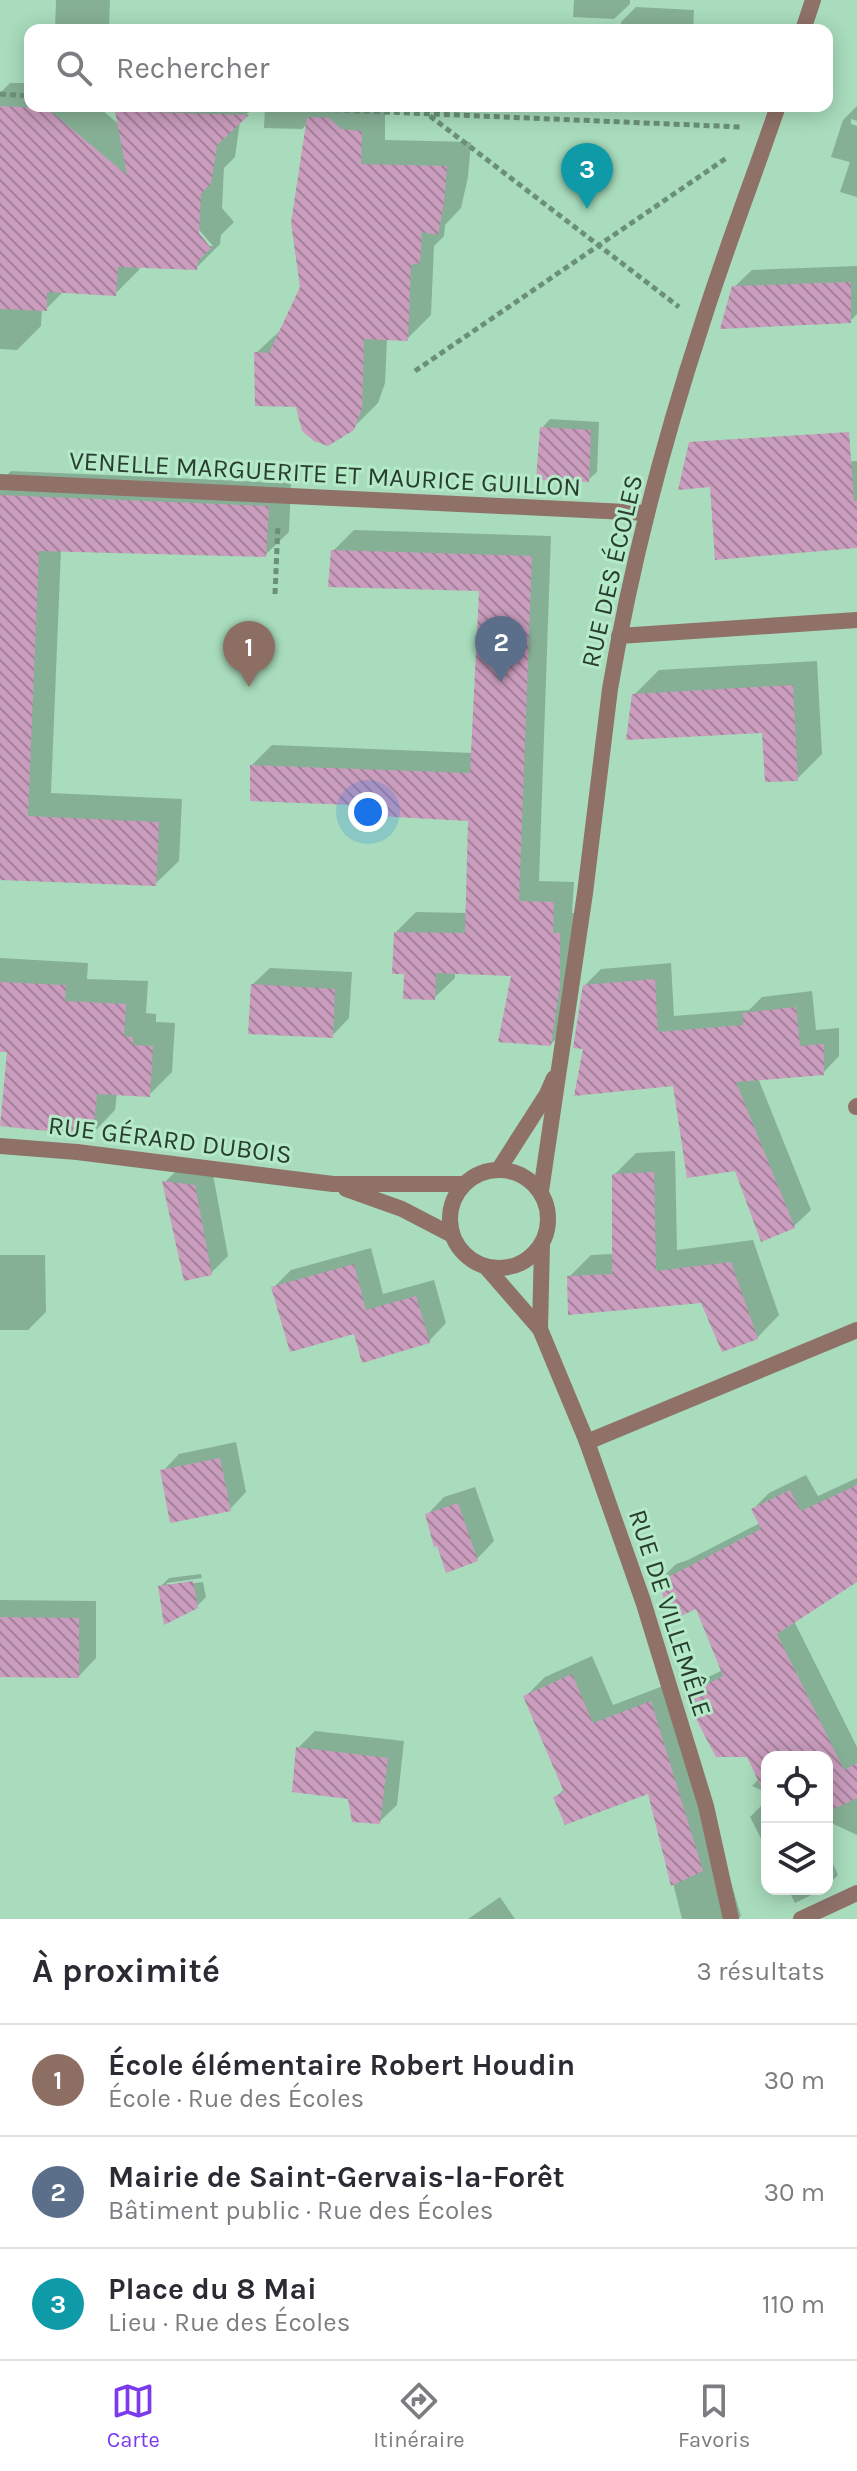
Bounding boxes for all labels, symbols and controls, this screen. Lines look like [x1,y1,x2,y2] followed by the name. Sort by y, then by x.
[24,24,833,112] search box
[52,46,96,90] icon: search
[116,50,269,86] text: Rechercher
[561,143,613,209] pin: 3
[68,445,582,503] street label: VENELLE MARGUERITE ET MAURICE GUILLON
[574,471,649,671] street label: RUE DES ÉCOLES
[475,616,527,682] pin: 2
[223,621,275,687] pin: 1
[348,792,388,832] your location
[46,1109,294,1170] street label: RUE GÉRARD DUBOIS
[622,1506,718,1720] street label: RUE DE VILLEMÊLE
[761,1751,833,1895] map controls
[761,1751,833,1823] button: locate
[761,1823,833,1895] button: layers
[32,1951,220,1991] text: À proximité
[697,1956,825,1987] text: 3 résultats
[108,2047,575,2083] text: École élémentaire Robert Houdin
[53,2065,63,2096] text: 1
[764,2065,825,2096] text: 30 m
[108,2083,364,2114] text: École · Rue des Écoles
[108,2159,565,2195] text: Mairie de Saint-Gervais-la-Forêt
[50,2177,66,2208] text: 2
[764,2177,825,2208] text: 30 m
[108,2195,493,2226] text: Bâtiment public · Rue des Écoles
[108,2271,317,2307] text: Place du 8 Mai
[50,2289,66,2320] text: 3
[762,2289,825,2320] text: 110 m
[108,2307,350,2338] text: Lieu · Rue des Écoles
[107,2379,160,2453] tab: Carte
[373,2379,465,2453] tab: Itinéraire
[678,2379,750,2453] tab: Favoris

